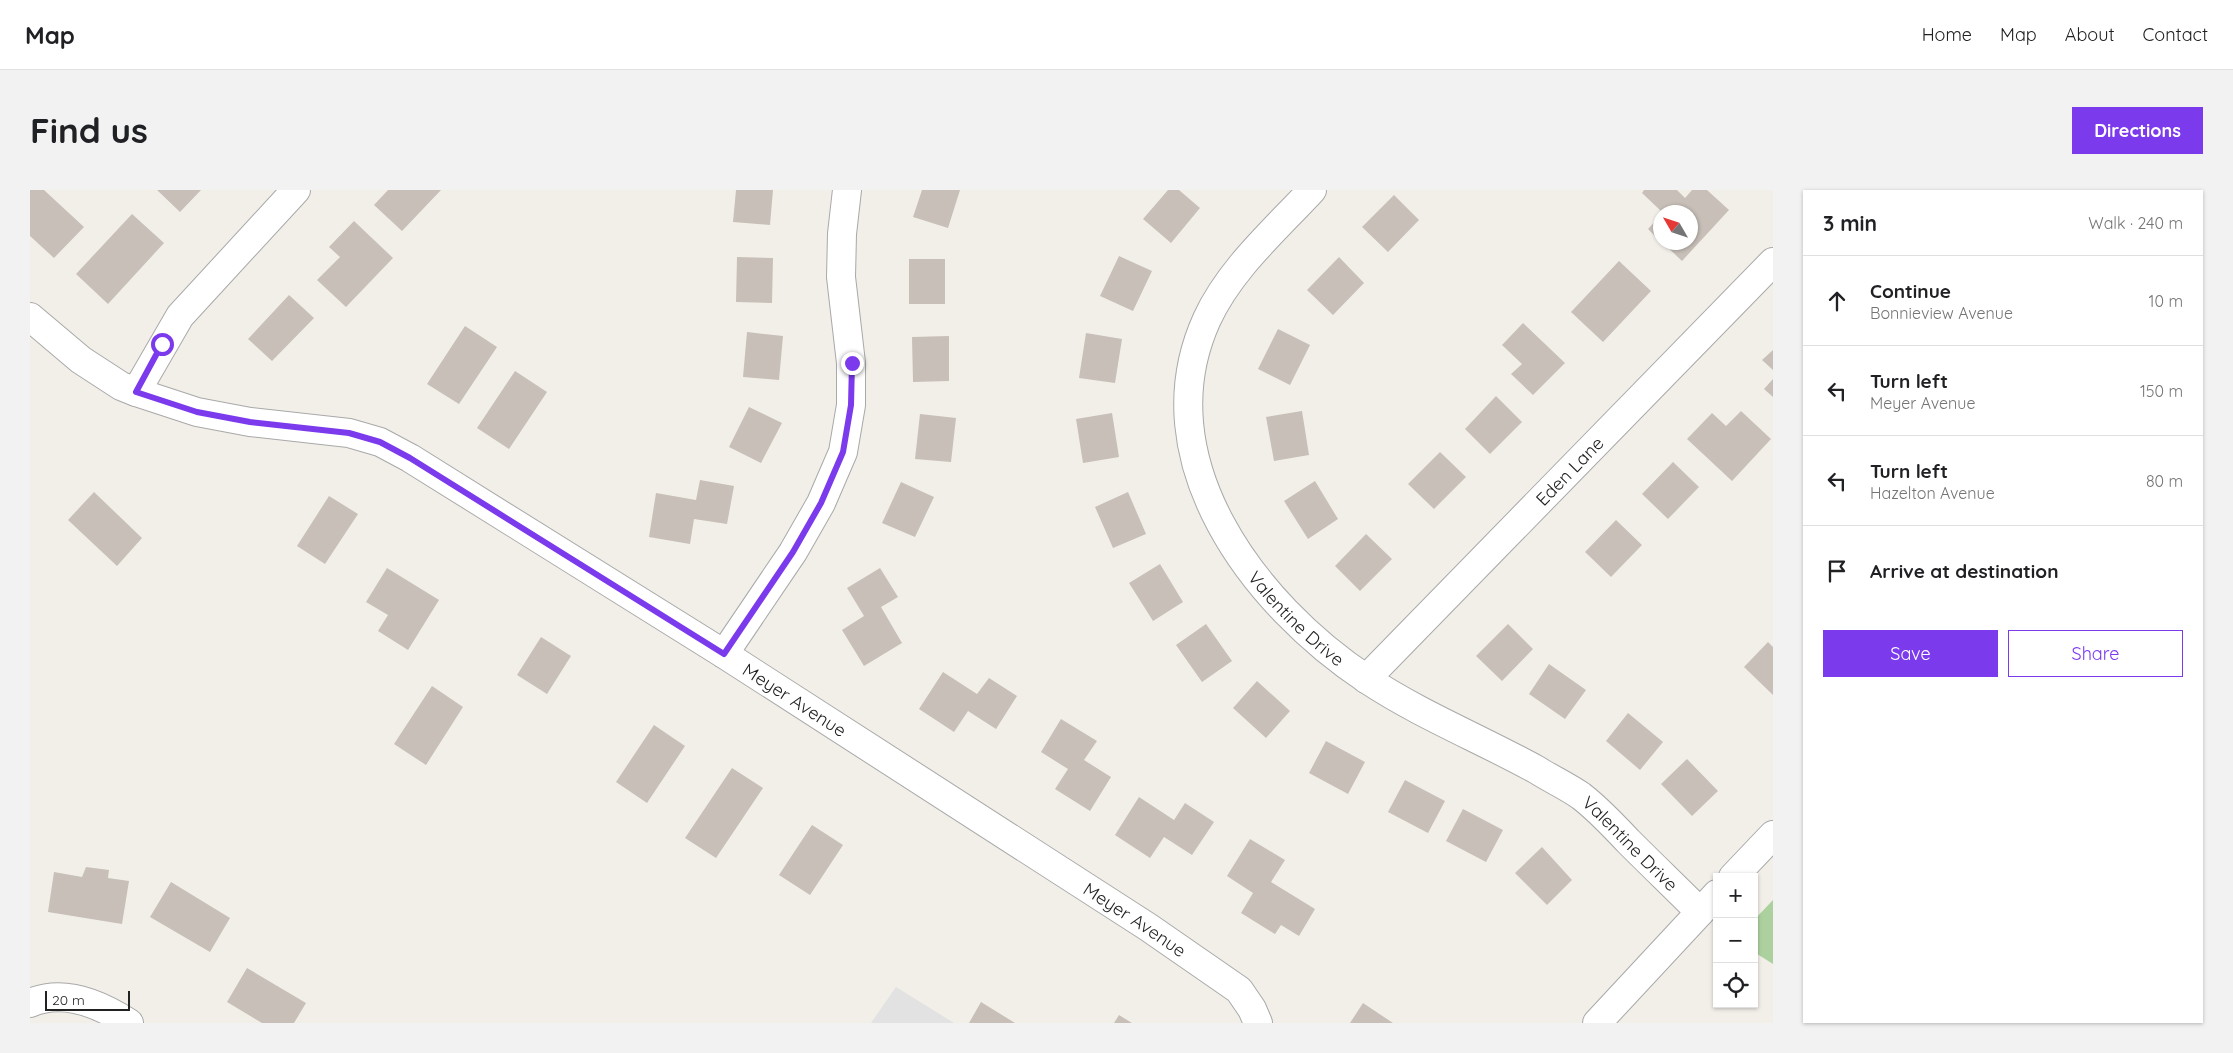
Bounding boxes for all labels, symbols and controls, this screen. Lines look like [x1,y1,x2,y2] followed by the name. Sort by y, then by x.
[25,20,75,50] text: Map
[1922,23,1972,46] text: Home
[2000,23,2037,46] text: Map
[2065,23,2115,46] text: About
[2143,23,2208,46] text: Contact
[2072,107,2203,154] button: Directions
[30,108,148,152] text: Find us
[1653,205,1698,250] north arrow
[1823,210,1877,236] text: 3 min
[2088,213,2183,233] text: Walk · 240 m
[1870,279,1951,303] text: Continue
[1823,287,1851,315] icon: ahead
[2149,291,2183,311] text: 10 m
[1870,303,2013,323] text: Bonnieview Avenue
[151,333,174,356] route start
[841,352,864,375] route end
[1870,369,1948,393] text: Turn left
[1823,377,1851,405] icon: left
[2140,381,2183,401] text: 150 m
[1870,393,1976,413] text: Meyer Avenue
[1530,431,1608,510] street label: Eden Lane
[1870,459,1948,483] text: Turn left
[1823,467,1851,495] icon: left
[2146,471,2183,491] text: 80 m
[1870,483,1995,503] text: Hazelton Avenue
[1823,557,1851,585] icon: arrive
[1870,559,2059,583] text: Arrive at destination
[1244,566,1349,671] street label: Valentine Drive
[1823,630,1998,677] button: Save
[2008,630,2183,677] button: Share
[739,658,851,741] street label: Meyer Avenue
[1578,790,1683,896] street label: Valentine Drive
[1713,873,1758,1008] map controls
[1713,873,1758,918] button: +
[1079,877,1191,962] street label: Meyer Avenue
[1713,918,1758,963] button: −
[1713,963,1758,1008] button: locate
[45,988,130,1011] scale bar
[52,991,85,1009] text: 20 m

